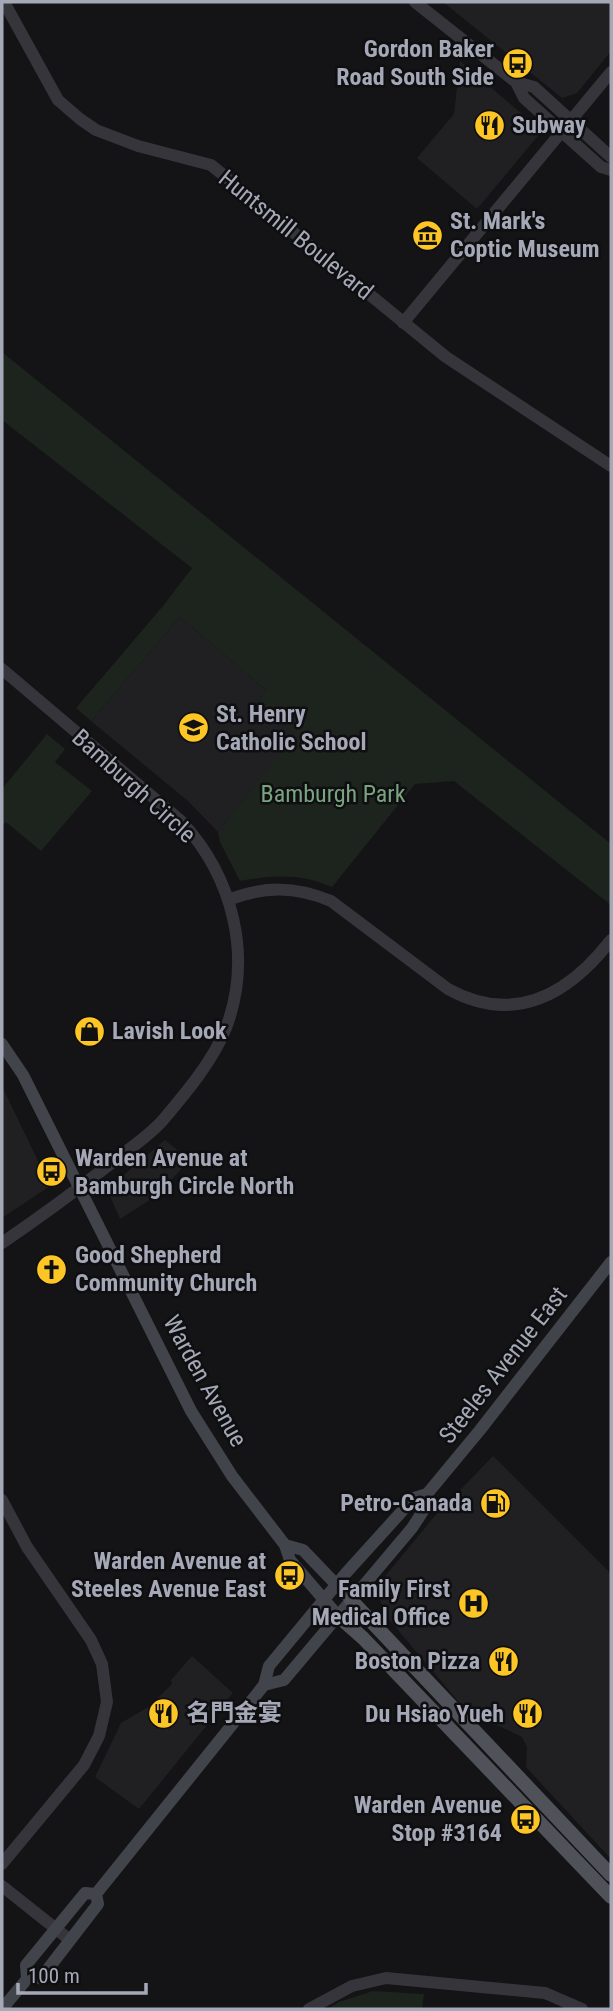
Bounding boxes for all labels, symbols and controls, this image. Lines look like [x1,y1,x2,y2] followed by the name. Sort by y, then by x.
[336,35,494,91] place label: Gordon Baker Road South Side
[500,46,534,80] bus stop icon: Gordon Baker Road South Side
[472,108,506,142] restaurant icon: Subway
[512,111,586,139] place label: Subway
[213,164,379,306] street label: Huntsmill Boulevard
[450,207,599,263] place label: St. Mark's Coptic Museum
[410,218,444,252] museum icon: St. Mark's Coptic Museum
[216,700,367,756] place label: St. Henry Catholic School
[176,711,210,745] school or university icon: St. Henry Catholic School
[67,723,201,849] street label: Bamburgh Circle
[261,780,406,808] park label: Bamburgh Park
[72,1014,106,1048] shop icon: Lavish Look
[112,1017,227,1045] place label: Lavish Look
[75,1144,294,1200] place label: Warden Avenue at Bamburgh Circle North
[35,1155,69,1189] bus stop icon: Warden Avenue at Bamburgh Circle North
[75,1241,257,1297] place label: Good Shepherd Community Church
[35,1252,69,1286] church icon: Good Shepherd Community Church
[433,1281,573,1449] street label: Steeles Avenue East
[157,1310,253,1452] street label: Warden Avenue
[478,1486,512,1520] fuel station icon: Petro-Canada
[340,1489,472,1517] place label: Petro-Canada
[71,1547,266,1603] place label: Warden Avenue at Steeles Avenue East
[272,1558,306,1592] bus stop icon: Warden Avenue at Steeles Avenue East
[312,1575,450,1631] place label: Family First Medical Office
[456,1586,490,1620] hospital icon: Family First Medical Office
[486,1644,520,1678] restaurant icon: Boston Pizza
[355,1647,480,1675] place label: Boston Pizza
[146,1696,180,1730] restaurant icon: 名門金宴
[510,1697,544,1731] restaurant icon: Du Hsiao Yueh
[186,1699,282,1727] place label: 名門金宴
[365,1700,504,1728] place label: Du Hsiao Yueh
[354,1791,502,1847] place label: Warden Avenue Stop #3164
[508,1802,542,1836] bus stop icon: Warden Avenue Stop #3164
[18,1952,145,1996] scale bar
[28,1964,80,1988] text: 100 m

